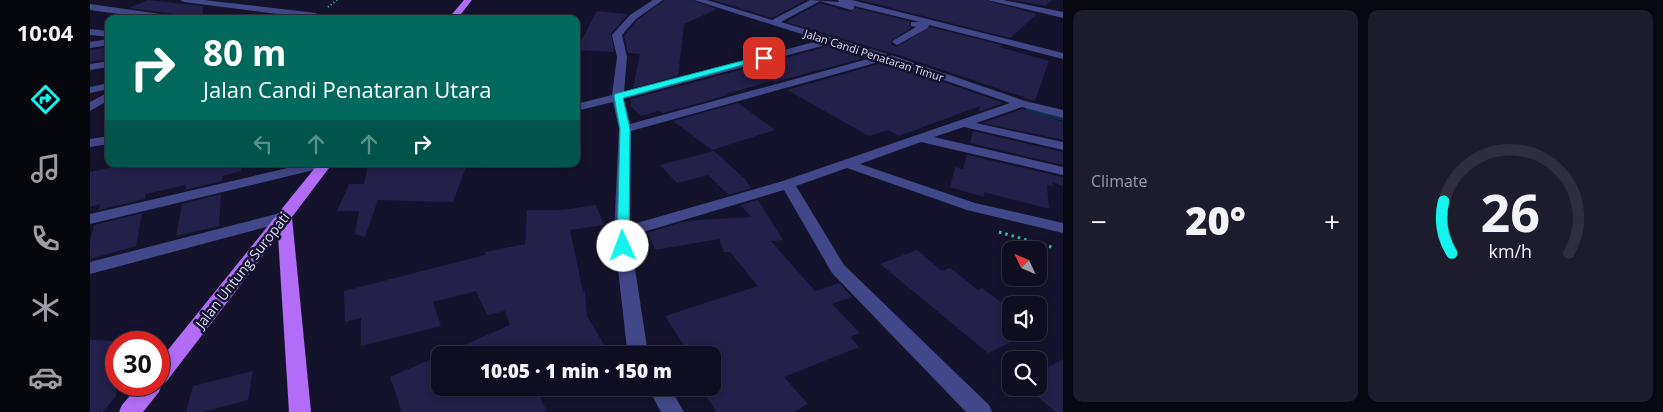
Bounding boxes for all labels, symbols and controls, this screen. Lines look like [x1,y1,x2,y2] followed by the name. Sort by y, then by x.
[17,17,73,47] text: 10:04
[801,25,946,85] street label: Jalan Candi Penataran Timur
[203,29,286,76] text: 80 m
[120,35,185,100] icon: right
[743,37,785,79] pin
[750,44,778,72] icon: arrive
[203,74,492,104] text: Jalan Candi Penataran Utara
[28,82,63,117] icon: directions
[249,130,277,158] icon: left
[302,130,330,158] icon: ahead
[355,130,383,158] icon: ahead
[408,130,436,158] icon: right
[28,151,63,186] icon: music
[1091,170,1148,192] text: Climate
[1481,176,1540,247] text: 26
[1185,194,1246,246] text: 20°
[1091,202,1107,240] text: −
[1324,202,1340,240] text: +
[189,208,293,334] street label: Jalan Untung Suropati
[596,219,648,271] position arrow
[28,221,63,256] icon: phone
[1489,239,1532,263] text: km/h
[1002,241,1048,286] north arrow
[1002,241,1047,396] map controls
[28,290,63,325] icon: climate
[1002,296,1047,341] button: sound
[105,331,170,396] speed limit sign: 30
[1002,351,1047,396] button: search
[480,358,672,384] text: 10:05 · 1 min · 150 m
[28,360,63,395] icon: car

